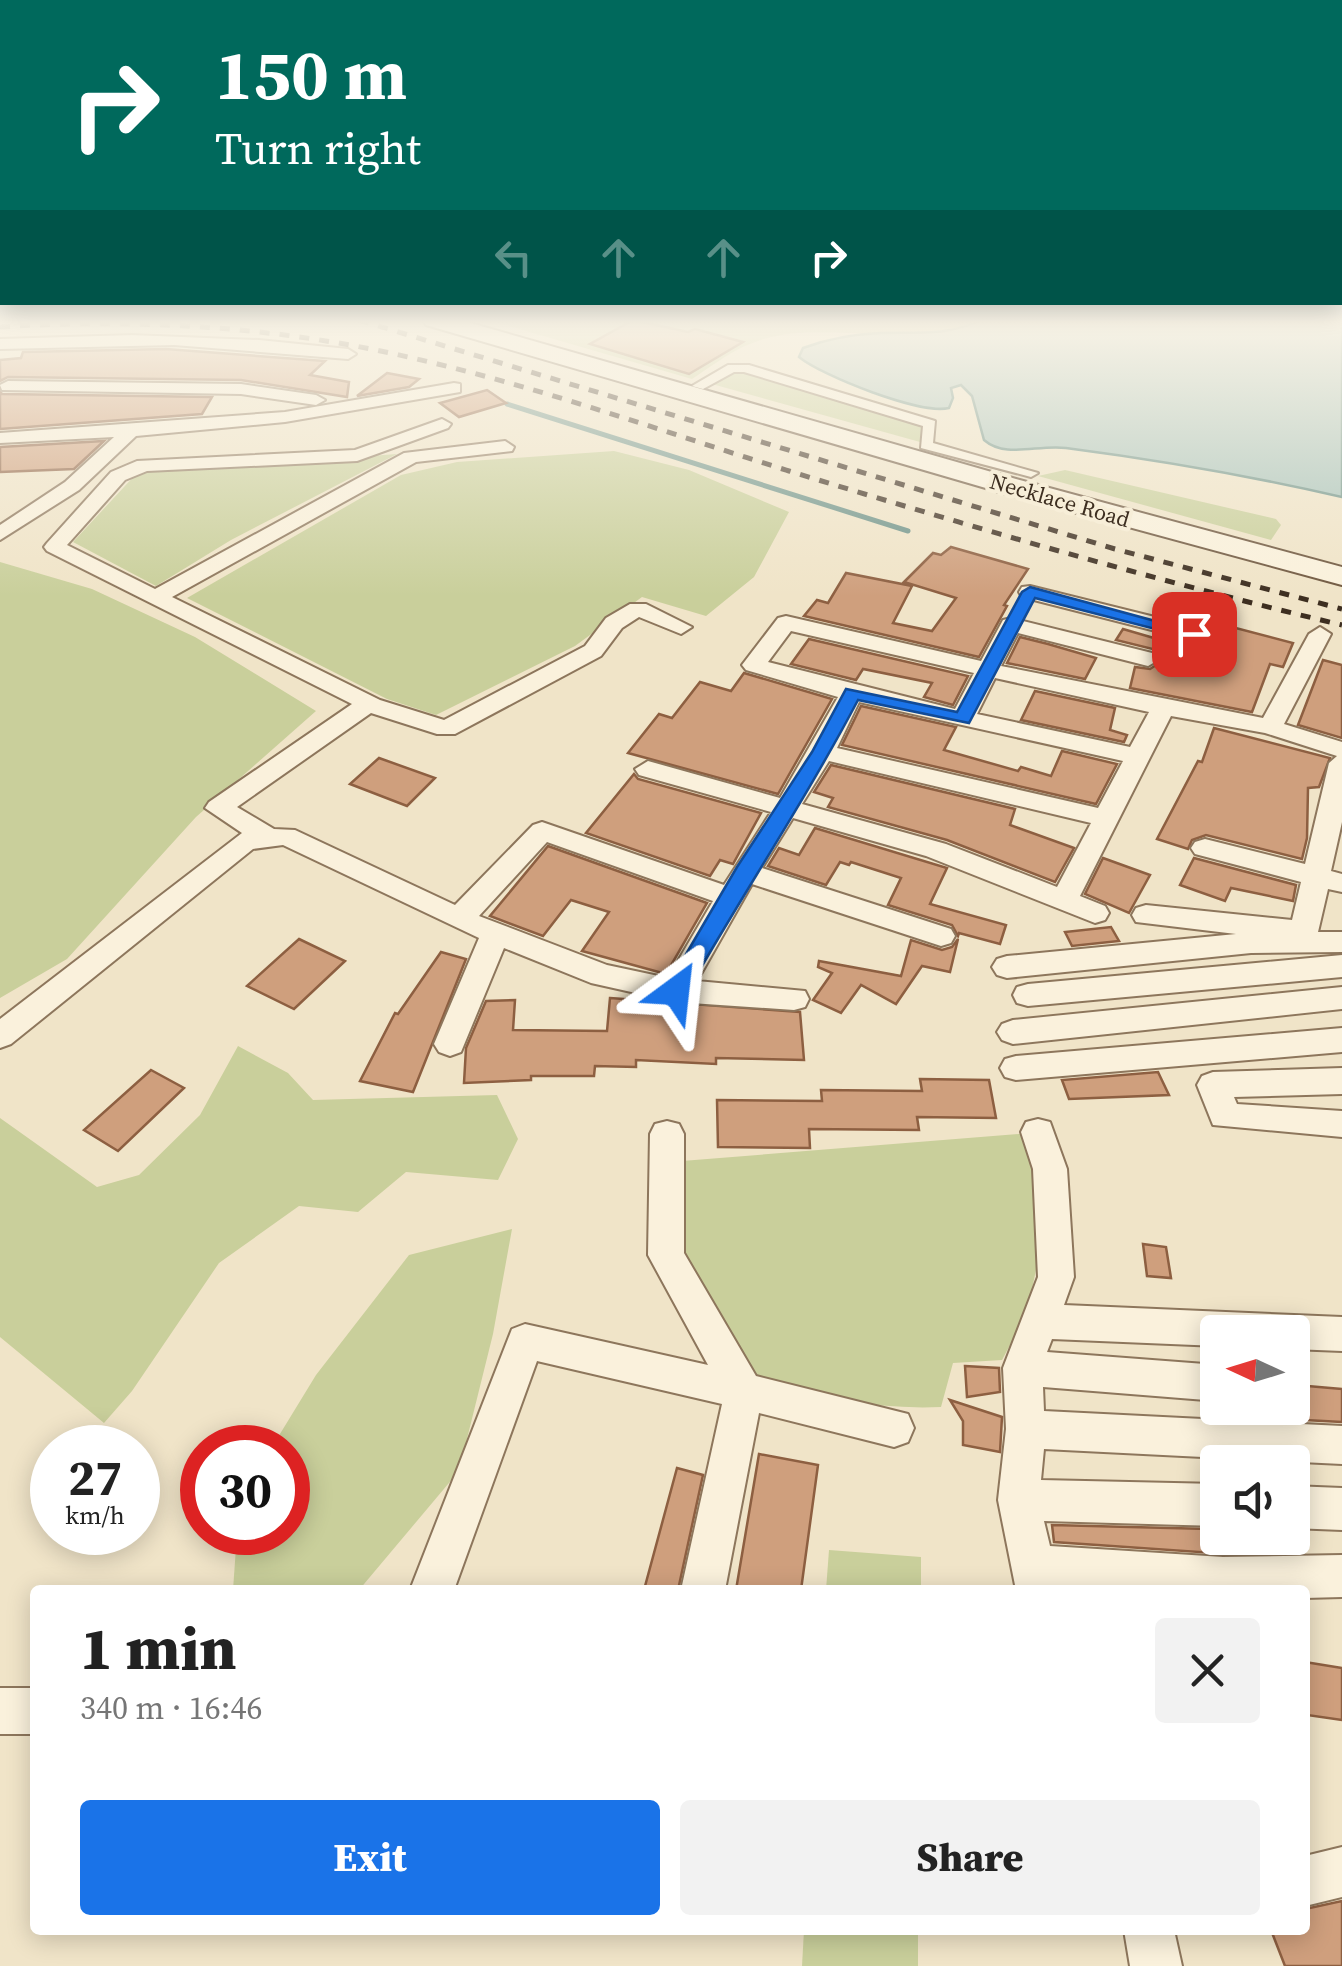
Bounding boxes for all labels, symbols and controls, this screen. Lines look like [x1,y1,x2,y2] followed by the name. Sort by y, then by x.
[215,26,407,122] text: 150 m
[50,40,180,170] icon: right
[215,117,421,179] text: Turn right
[486,230,541,285] icon: left
[591,230,646,285] icon: ahead
[696,230,751,285] icon: ahead
[801,230,856,285] icon: right
[987,466,1134,534] street label: Necklace Road
[1152,592,1237,677] pin
[1167,607,1222,662] icon: arrive
[624,939,728,1043] position arrow
[1200,1315,1310,1425] north arrow
[1200,1315,1310,1555] map controls
[180,1425,310,1555] speed limit sign: 30
[68,1443,122,1512] text: 27
[1200,1445,1310,1555] button: sound
[65,1498,125,1532] text: km/h
[80,1607,236,1689] text: 1 min
[1155,1618,1260,1723] button: close
[80,1686,262,1730] text: 340 m · 16:46
[80,1800,660,1915] button: Exit
[680,1800,1260,1915] button: Share

